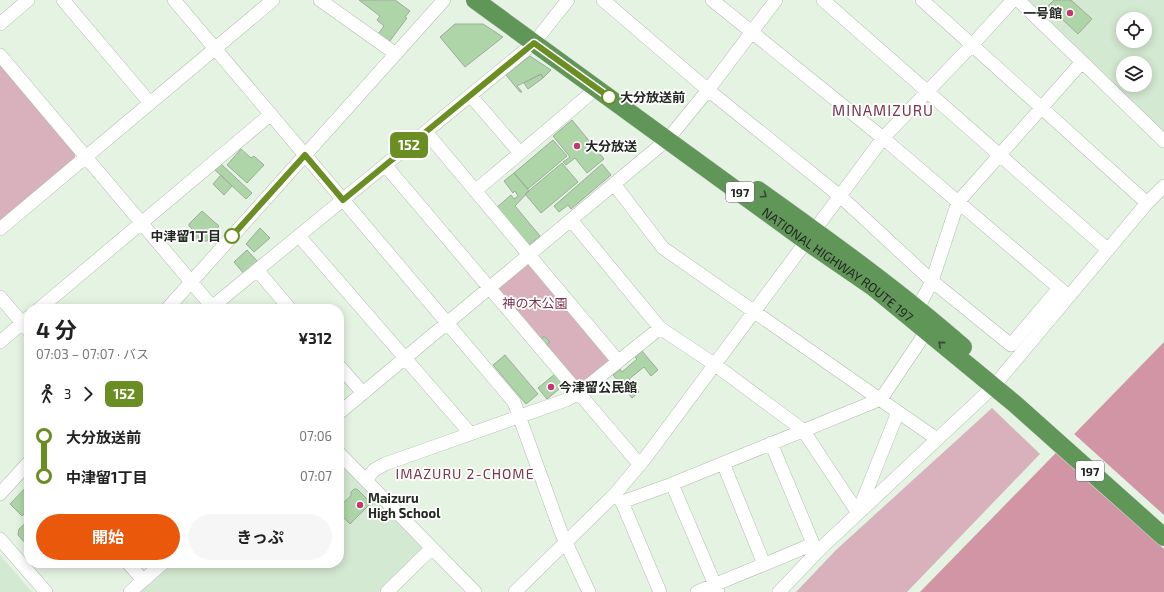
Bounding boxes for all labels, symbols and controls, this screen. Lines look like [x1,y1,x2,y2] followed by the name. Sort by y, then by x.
[1023,5,1062,21] place label: 一号館
[1065,8,1075,18] marker: 一号館
[1116,12,1152,92] map controls
[1116,12,1152,48] button: locate
[1116,56,1152,92] button: layers
[601,89,617,105] marker: 大分放送前
[620,89,685,105] place label: 大分放送前
[832,101,934,119] district label: MINAMIZURU
[386,132,432,158] line badge: 152
[398,136,420,153] text: 152
[585,138,637,154] place label: 大分放送
[572,141,582,151] marker: 大分放送
[726,182,754,202] road number: 197
[760,190,767,197] one-way arrow
[759,204,917,325] street label: NATIONAL HIGHWAY ROUTE 197
[150,228,221,244] place label: 中津留1丁目
[224,228,240,244] marker: 中津留1丁目
[502,295,568,311] park label: 神の木公園
[36,316,77,342] text: 4 分
[298,329,332,347] text: ¥312
[939,342,946,349] one-way arrow
[36,346,149,362] text: 07:03 – 07:07 · バス
[559,379,637,395] place label: 今津留公民館
[546,382,556,392] marker: 今津留公民館
[36,383,58,405] icon: walk
[77,383,99,405] icon: forward
[113,385,135,402] text: 152
[64,386,71,402] text: 3
[66,428,141,446] text: 大分放送前
[299,428,332,444] text: 07:06
[1076,461,1104,481] road number: 197
[396,465,534,482] district label: IMAZURU 2-CHOME
[66,468,147,486] text: 中津留1丁目
[300,468,332,484] text: 07:07
[368,490,441,521] place label: Maizuru High School
[355,500,365,510] marker: Maizuru High School
[36,514,180,560] button: 開始
[188,514,332,560] button: きっぷ

